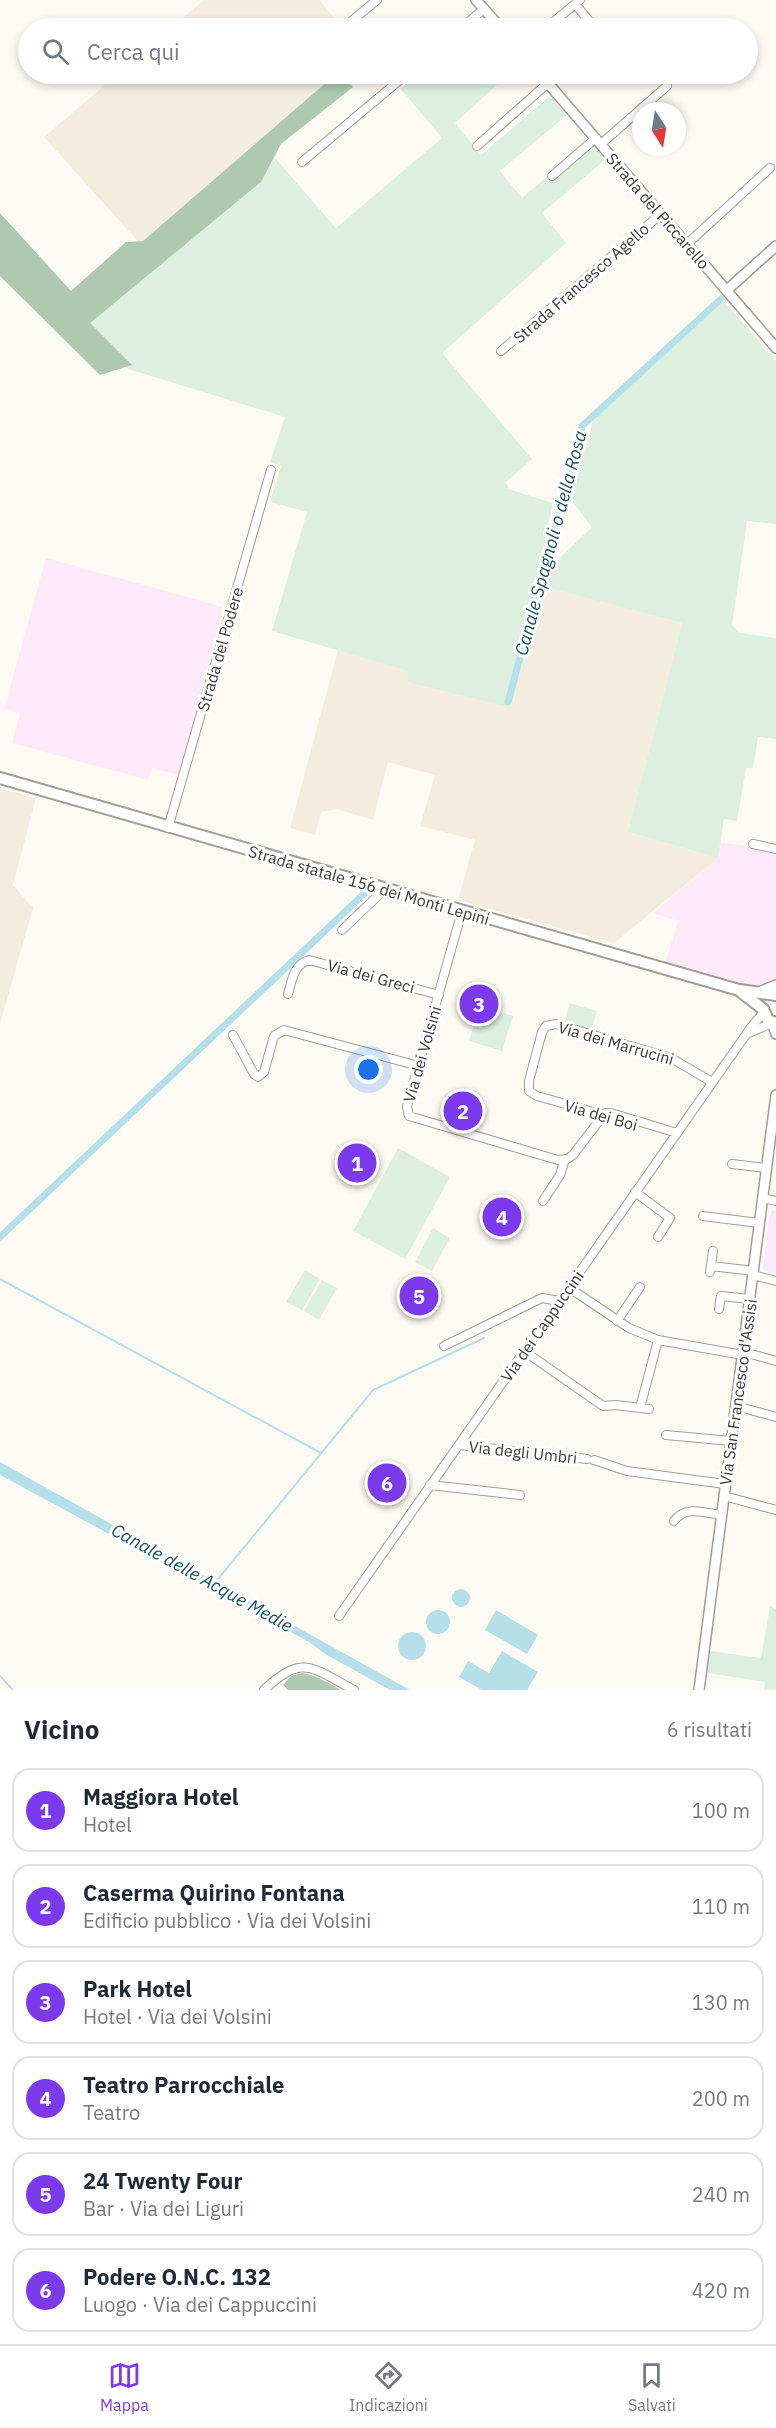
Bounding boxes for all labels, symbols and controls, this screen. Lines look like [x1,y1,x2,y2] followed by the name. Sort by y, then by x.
[18,18,758,84] search box
[39,35,72,68] icon: search
[87,37,179,66] text: Cerca qui
[632,102,686,156] north arrow
[602,149,714,273] street label: Strada del Piccarello
[509,219,653,347] street label: Strada Francesco Agello
[509,428,592,658] water label: Canale Spagnoli o della Rosa
[193,585,247,713] street label: Strada del Podere
[246,841,492,929] street label: Strada statale 156 dei Monti Lepini
[325,955,417,997] street label: Via dei Greci
[460,982,498,1026] pin: 3
[399,1003,445,1105] street label: Via dei Volsini
[556,1017,676,1069] street label: Via dei Marrucini
[354,1055,383,1084] your location
[444,1088,482,1134] pin: 2
[562,1095,640,1135] street label: Via dei Boi
[338,1140,376,1186] pin: 1
[482,1194,522,1240] pin: 4
[496,1267,588,1385] street label: Via dei Cappuccini
[400,1274,438,1318] pin: 5
[715,1298,761,1486] street label: Via San Francesco d'Assisi
[468,1436,578,1468] street label: Via degli Umbri
[368,1460,406,1506] pin: 6
[108,1518,297,1637] water label: Canale delle Acque Medie
[24,1712,99,1746] text: Vicino
[667,1716,752,1743] text: 6 risultati
[83,1782,239,1811] text: Maggiora Hotel
[40,1797,52,1824] text: 1
[692,1797,750,1824] text: 100 m
[83,1811,132,1838] text: Hotel
[83,1878,345,1907] text: Caserma Quirino Fontana
[40,1893,52,1920] text: 2
[692,1893,750,1920] text: 110 m
[83,1907,371,1934] text: Edificio pubblico · Via dei Volsini
[83,1974,192,2003] text: Park Hotel
[40,1989,52,2016] text: 3
[692,1989,750,2016] text: 130 m
[83,2003,272,2030] text: Hotel · Via dei Volsini
[83,2070,284,2099] text: Teatro Parrocchiale
[40,2085,52,2112] text: 4
[692,2085,750,2112] text: 200 m
[83,2099,140,2126] text: Teatro
[83,2166,242,2195] text: 24 Twenty Four
[40,2181,52,2208] text: 5
[692,2181,750,2208] text: 240 m
[83,2195,244,2222] text: Bar · Via dei Liguri
[83,2262,271,2291] text: Podere O.N.C. 132
[40,2277,52,2304] text: 6
[692,2277,750,2304] text: 420 m
[83,2291,317,2318] text: Luogo · Via dei Cappuccini
[100,2359,149,2415] tab: Mappa
[349,2359,428,2415] tab: Indicazioni
[628,2359,676,2415] tab: Salvati

